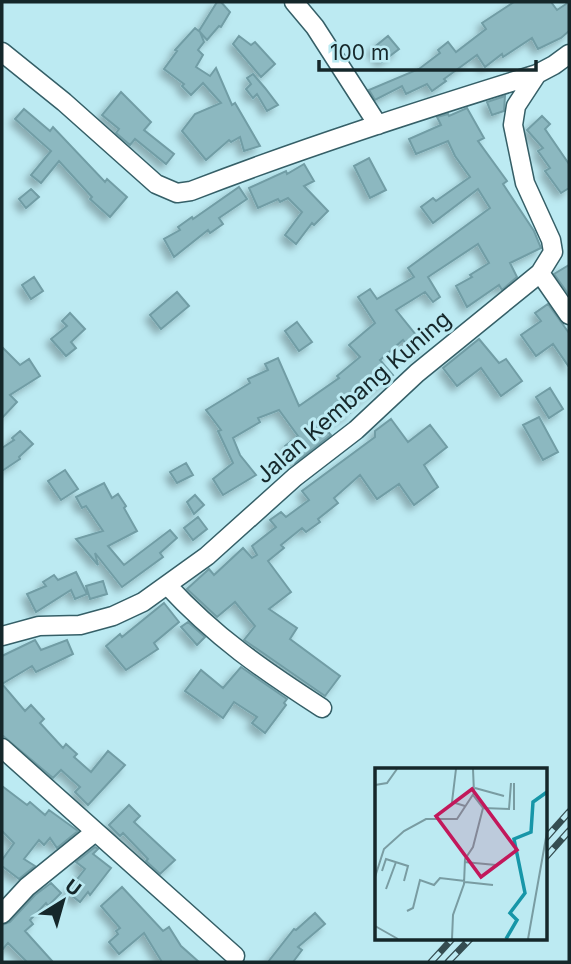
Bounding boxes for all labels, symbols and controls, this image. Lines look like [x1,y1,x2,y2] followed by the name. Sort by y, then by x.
[319,28,536,72] scale bar
[330,40,389,65] text: 100 m
[250,305,456,489] street label: Jalan Kembang Kuning
[375,768,546,940] inset map
[28,866,98,936] north arrow
[60,874,85,901] text: U

